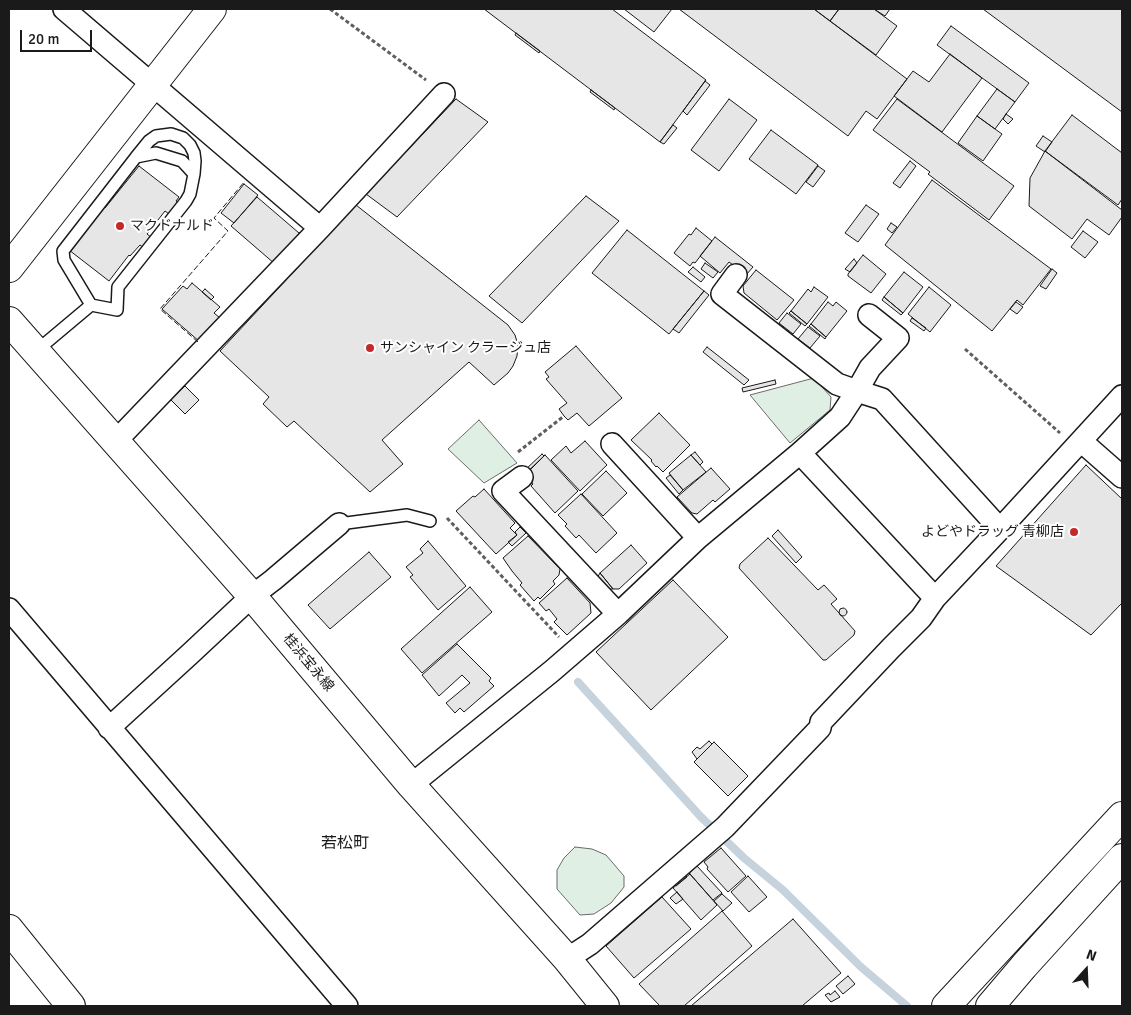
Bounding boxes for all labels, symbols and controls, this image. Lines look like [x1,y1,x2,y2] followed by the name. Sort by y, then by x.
[22,20,95,52] scale bar
[28,30,59,48] text: 20 m
[130,218,214,234] place label: マクドナルド
[114,220,126,232] marker: マクドナルド
[380,340,551,356] place label: サンシャイン クラージュ店
[364,342,376,354] marker: サンシャイン クラージュ店
[921,524,1064,540] place label: よどやドラッグ 青柳店
[1068,526,1080,538] marker: よどやドラッグ 青柳店
[279,631,337,695] street label: 桂浜宝永線
[321,834,369,854] district label: 若松町
[1061,945,1111,995] north arrow
[1084,946,1099,965] text: N

